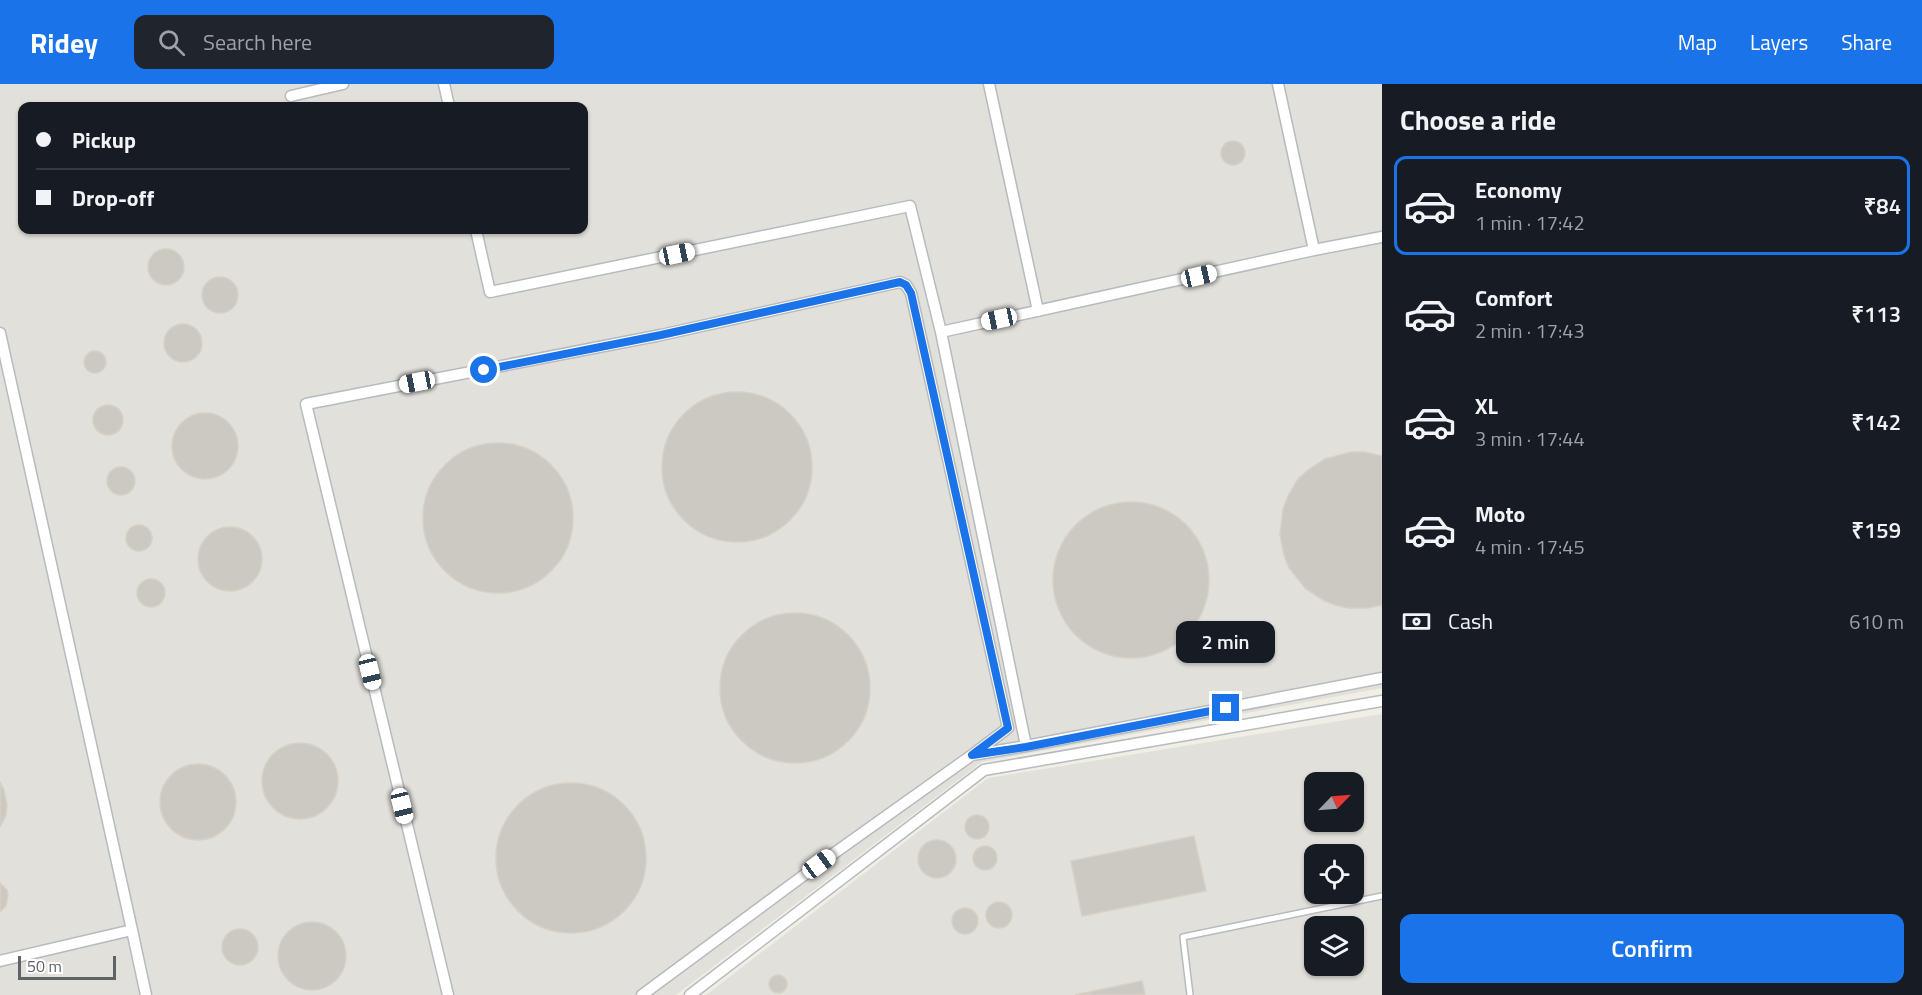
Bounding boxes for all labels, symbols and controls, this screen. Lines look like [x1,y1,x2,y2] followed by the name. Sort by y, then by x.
[134,15,554,69] search box
[30,21,98,64] text: Ridey
[203,25,312,59] text: Search here
[155,26,188,59] icon: search
[1678,26,1717,58] text: Map
[1750,26,1808,58] text: Layers
[1841,26,1892,58] text: Share
[1400,99,1556,140] text: Choose a ride
[72,123,136,157] text: Pickup
[1475,173,1562,207] text: Economy
[1403,179,1457,233] icon: car
[72,181,154,215] text: Drop-off
[1864,189,1901,223] text: ₹84
[1475,207,1585,238] text: 1 min · 17:42
[658,241,696,267] car
[1179,263,1219,289] car
[1475,281,1553,315] text: Comfort
[1403,287,1457,341] icon: car
[1851,297,1901,331] text: ₹113
[980,306,1018,332] car
[1475,315,1585,346] text: 2 min · 17:43
[470,356,497,383] route start
[398,370,436,394] car
[1475,389,1498,423] text: XL
[1403,395,1457,449] icon: car
[1851,405,1901,439] text: ₹142
[1475,423,1585,454] text: 3 min · 17:44
[1475,497,1525,531] text: Moto
[1403,503,1457,557] icon: car
[1851,513,1901,547] text: ₹159
[1475,531,1585,562] text: 4 min · 17:45
[1448,604,1493,638] text: Cash
[1400,605,1433,638] icon: cash
[1849,606,1904,637] text: 610 m
[1176,621,1276,663] callout: 2 min
[1201,626,1250,657] text: 2 min
[357,652,383,692] car
[1212,694,1239,721] route end
[1304,772,1364,832] north arrow
[1304,772,1364,976] map controls
[389,786,415,826] car
[1304,844,1364,904] button: locate
[799,846,839,882] car
[1400,914,1904,983] button: Confirm
[1304,916,1364,976] button: layers
[18,953,116,980] scale bar
[27,954,62,978] text: 50 m

